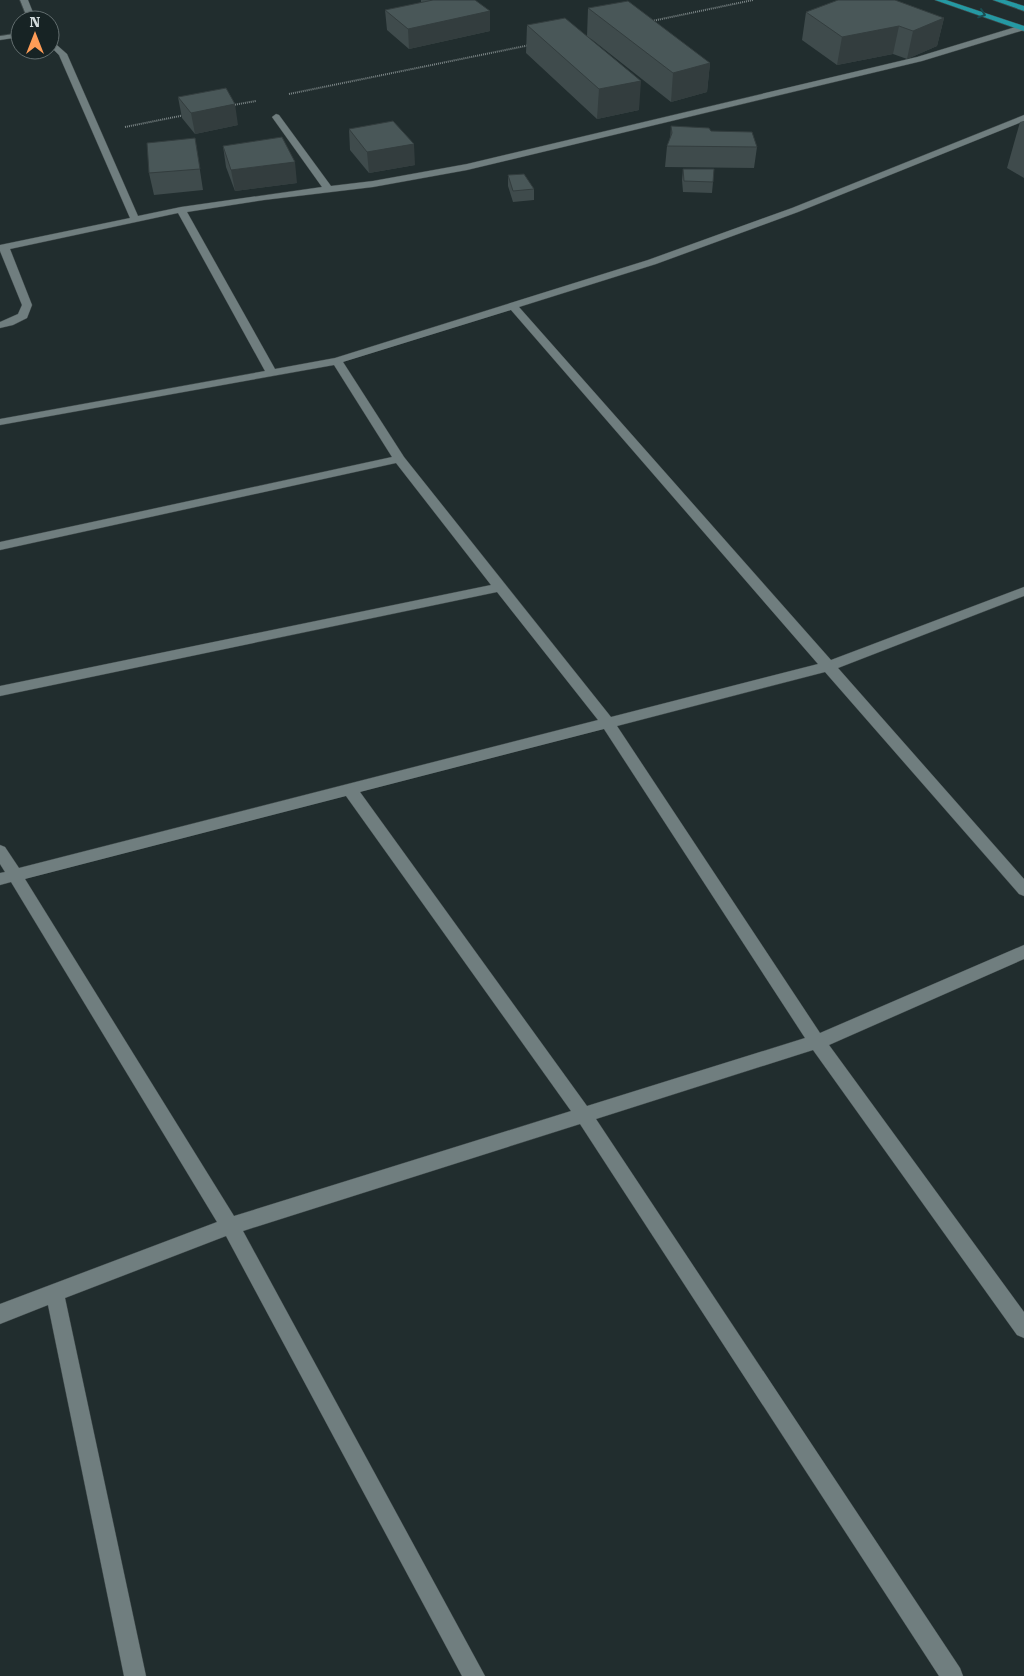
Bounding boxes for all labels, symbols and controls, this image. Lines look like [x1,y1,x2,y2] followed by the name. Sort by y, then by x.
[977,9,985,19] one-way arrow
[10,10,60,60] north arrow
[30,14,41,30] text: N

